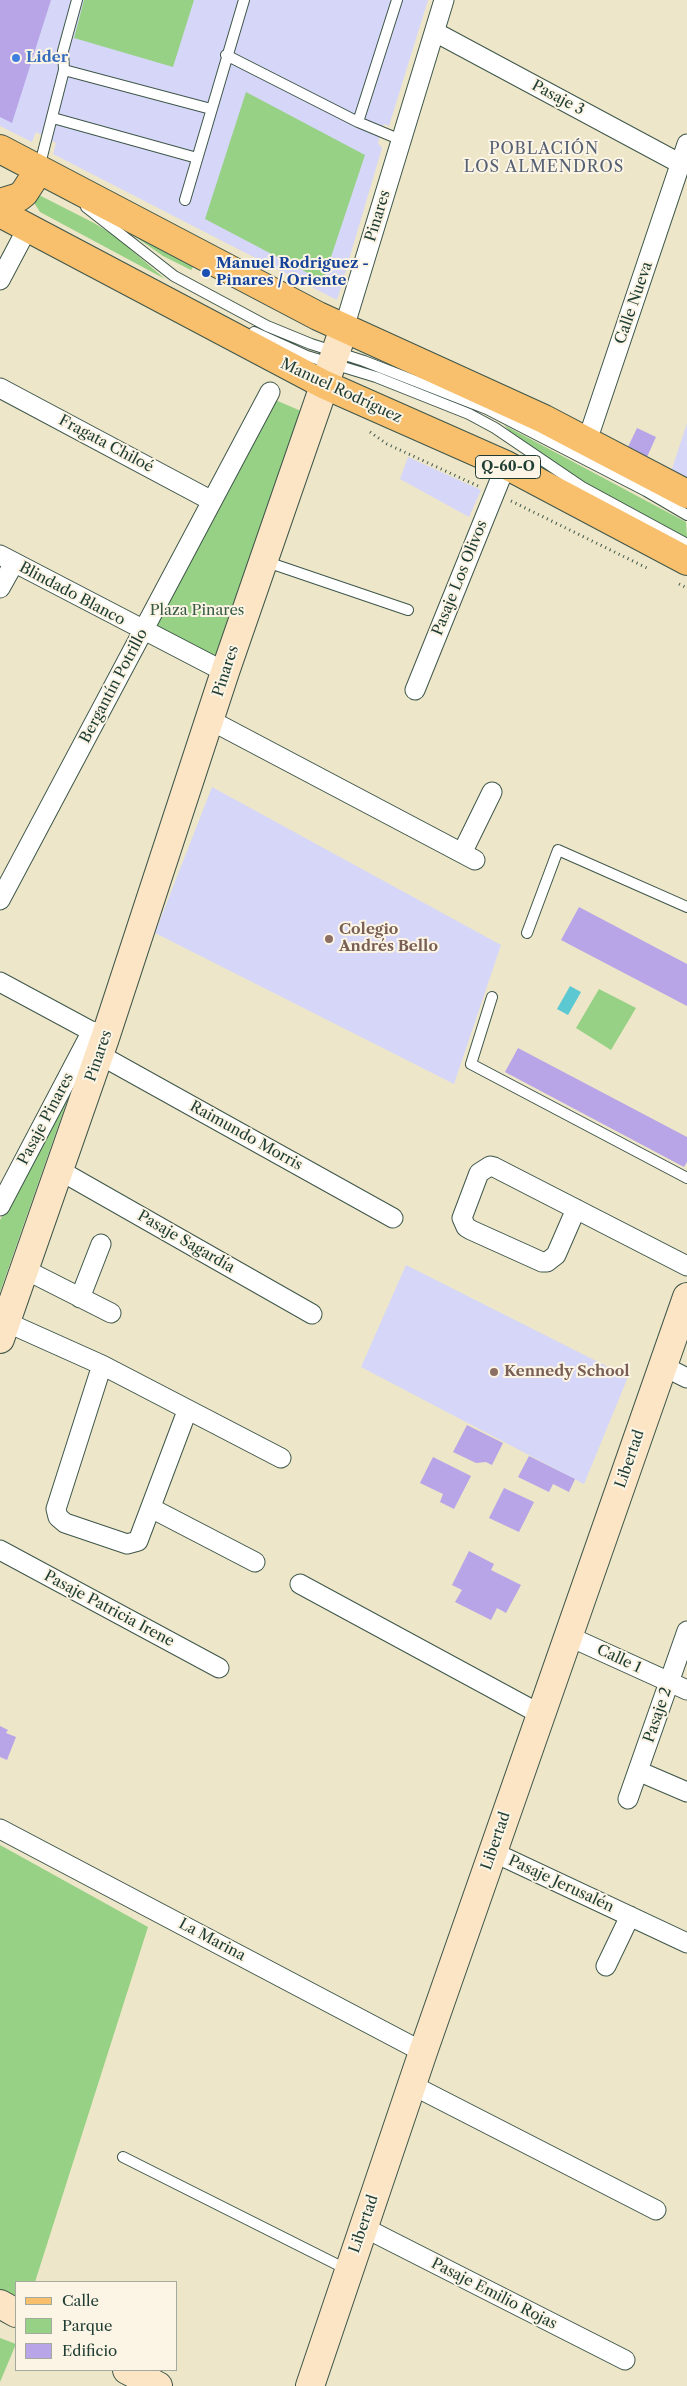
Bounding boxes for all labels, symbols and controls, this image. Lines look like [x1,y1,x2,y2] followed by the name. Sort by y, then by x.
[26,49,68,67] place label: Lider
[10,52,22,64] marker: Lider
[529,77,587,119] street label: Pasaje 3
[462,139,626,177] district label: POBLACIÓN LOS ALMENDROS
[362,188,394,244] street label: Pinares
[216,255,369,290] place label: Manuel Rodriguez - Pinares / Oriente
[612,260,656,346] street label: Calle Nueva
[200,267,212,279] marker: Manuel Rodriguez - Pinares / Oriente
[277,355,405,427] street label: Manuel Rodríguez
[56,412,156,476] street label: Fragata Chiloé
[476,456,540,478] road number: Q-60-O
[429,518,491,638] street label: Pasaje Los Olivos
[16,559,128,629] street label: Blindado Blanco
[150,602,244,620] park label: Plaza Pinares
[76,626,152,746] street label: Bergantín Potrillo
[209,643,243,699] street label: Pinares
[339,921,438,956] place label: Colegio Andrés Bello
[323,933,335,945] marker: Colegio Andrés Bello
[82,1028,116,1084] street label: Pinares
[14,1070,78,1168] street label: Pasaje Pinares
[186,1098,306,1174] street label: Raimundo Morris
[134,1207,238,1277] street label: Pasaje Sagardía
[504,1363,630,1381] place label: Kennedy School
[488,1366,500,1378] marker: Kennedy School
[612,1427,648,1491] street label: Libertad
[41,1567,177,1651] street label: Pasaje Patricia Irene
[594,1641,644,1677] street label: Calle 1
[640,1685,676,1745] street label: Pasaje 2
[478,1809,514,1873] street label: Libertad
[505,1852,617,1916] street label: Pasaje Jerusalén
[176,1915,248,1965] street label: La Marina
[346,2192,382,2256] street label: Libertad
[428,2255,560,2333] street label: Pasaje Emilio Rojas
[15,2281,178,2371] legend
[62,2291,99,2310] text: Calle
[62,2316,112,2335] text: Parque
[62,2341,117,2360] text: Edificio

